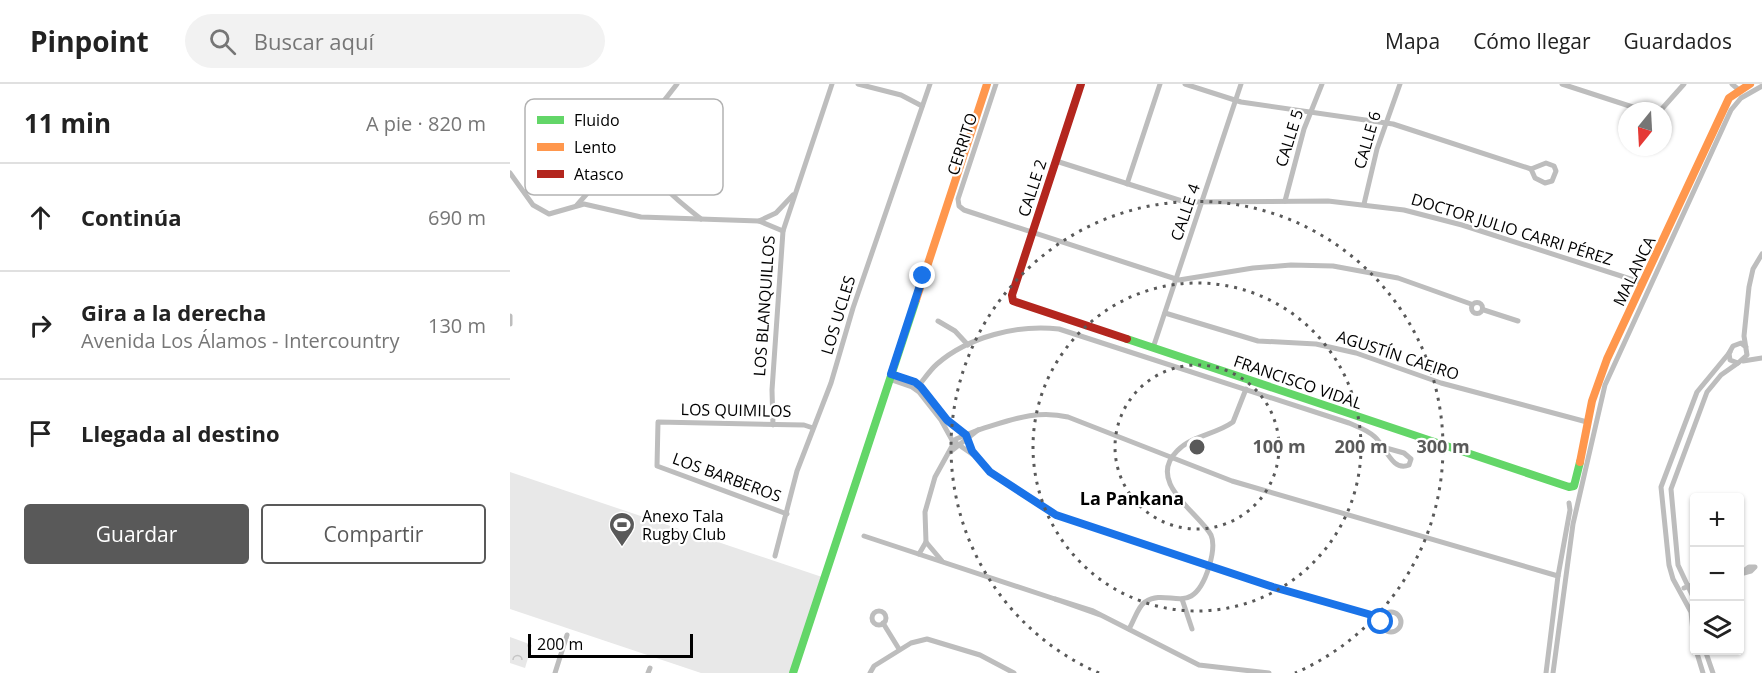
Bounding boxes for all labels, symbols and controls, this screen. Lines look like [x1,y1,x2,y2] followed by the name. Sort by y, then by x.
[185,14,605,68] search box
[30,22,149,60] text: Pinpoint
[206,25,239,58] icon: search
[254,26,374,56] text: Buscar aquí
[1385,27,1440,55] text: Mapa
[1473,27,1591,55] text: Cómo llegar
[1624,27,1732,55] text: Guardados
[525,99,723,195] legend
[1618,102,1672,156] north arrow
[24,105,111,141] text: 11 min
[1270,107,1308,169] street label: CALLE 5
[574,109,620,131] text: Fluido
[1348,109,1386,171] street label: CALLE 6
[366,110,486,137] text: A pie · 820 m
[942,110,982,178] street label: CERRITO
[574,136,616,158] text: Lento
[1012,157,1052,219] street label: CALLE 2
[574,163,624,185] text: Atasco
[1165,180,1205,244] street label: CALLE 4
[1408,188,1616,270] street label: DOCTOR JULIO CARRI PÉREZ
[24,201,57,234] icon: ahead
[81,202,182,232] text: Continúa
[428,204,486,231] text: 690 m
[1608,232,1661,310] street label: MALANCA
[748,235,780,377] street label: LOS BLANQUILLOS
[909,262,935,288] route end
[816,273,860,357] street label: LOS UCLES
[81,297,266,327] text: Gira a la derecha
[24,309,57,342] icon: right
[428,312,486,339] text: 130 m
[1334,325,1462,385] street label: AGUSTÍN CAEIRO
[81,327,400,354] text: Avenida Los Álamos - Intercountry
[1231,350,1365,414] street label: FRANCISCO VIDAL
[680,398,792,422] street label: LOS QUIMILOS
[24,417,57,450] icon: arrive
[81,418,280,448] text: Llegada al destino
[1252,434,1306,458] text: 100 m
[1334,434,1388,458] text: 200 m
[1416,434,1470,458] text: 300 m
[1187,437,1207,457] centre of rings
[669,447,785,507] street label: LOS BARBEROS
[1080,486,1184,510] district label: La Pankana
[1690,493,1744,655] map controls
[1690,493,1744,547] button: +
[24,504,249,564] button: Guardar
[261,504,486,564] button: Compartir
[642,505,726,545] place label: Anexo Tala Rugby Club
[607,510,637,548] sports icon: Anexo Tala Rugby Club
[1690,547,1744,601] button: −
[1690,601,1744,655] button: layers
[1367,608,1393,634] route start
[528,631,693,658] scale bar
[537,633,583,655] text: 200 m

